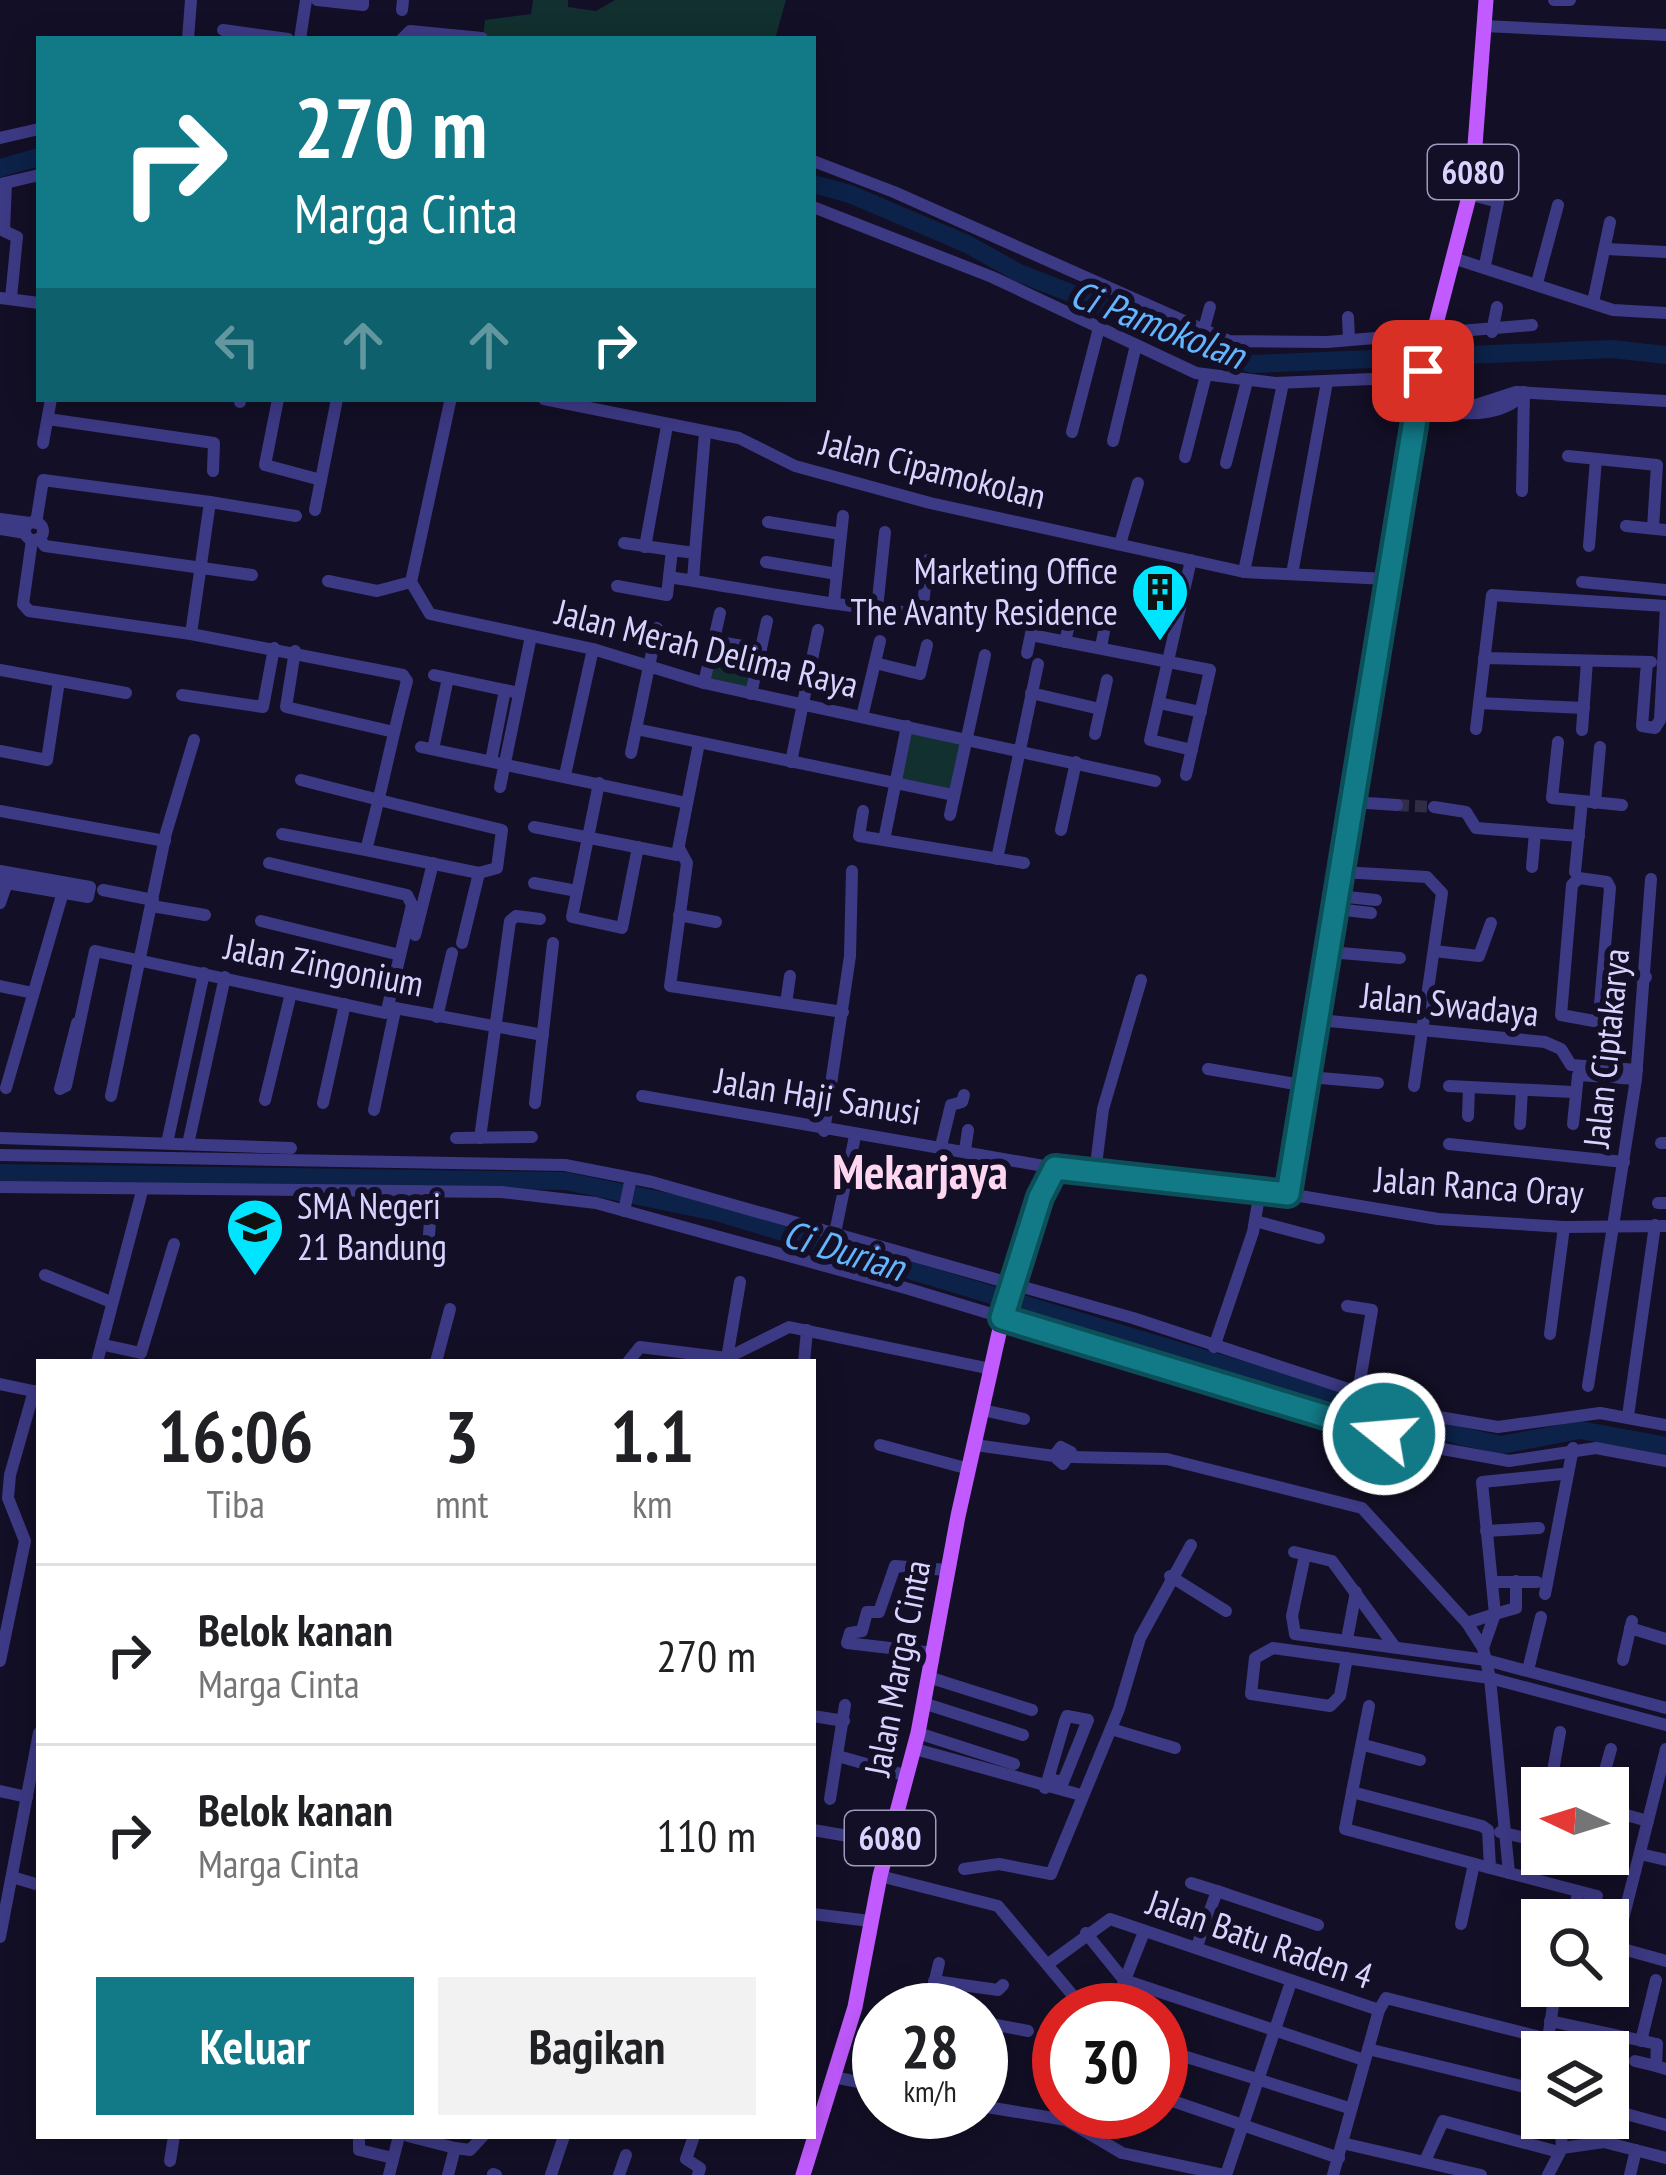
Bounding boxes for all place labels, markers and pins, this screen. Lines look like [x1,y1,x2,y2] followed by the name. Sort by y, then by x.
[1372,320,1474,422] pin
[851,547,1118,635] place label: Marketing Office The Avanty Residence
[1129,561,1191,643] building icon: Marketing Office The Avanty Residence
[297,1182,447,1270] place label: SMA Negeri 21 Bandung
[224,1196,286,1278] school or university icon: SMA Negeri 21 Bandung

